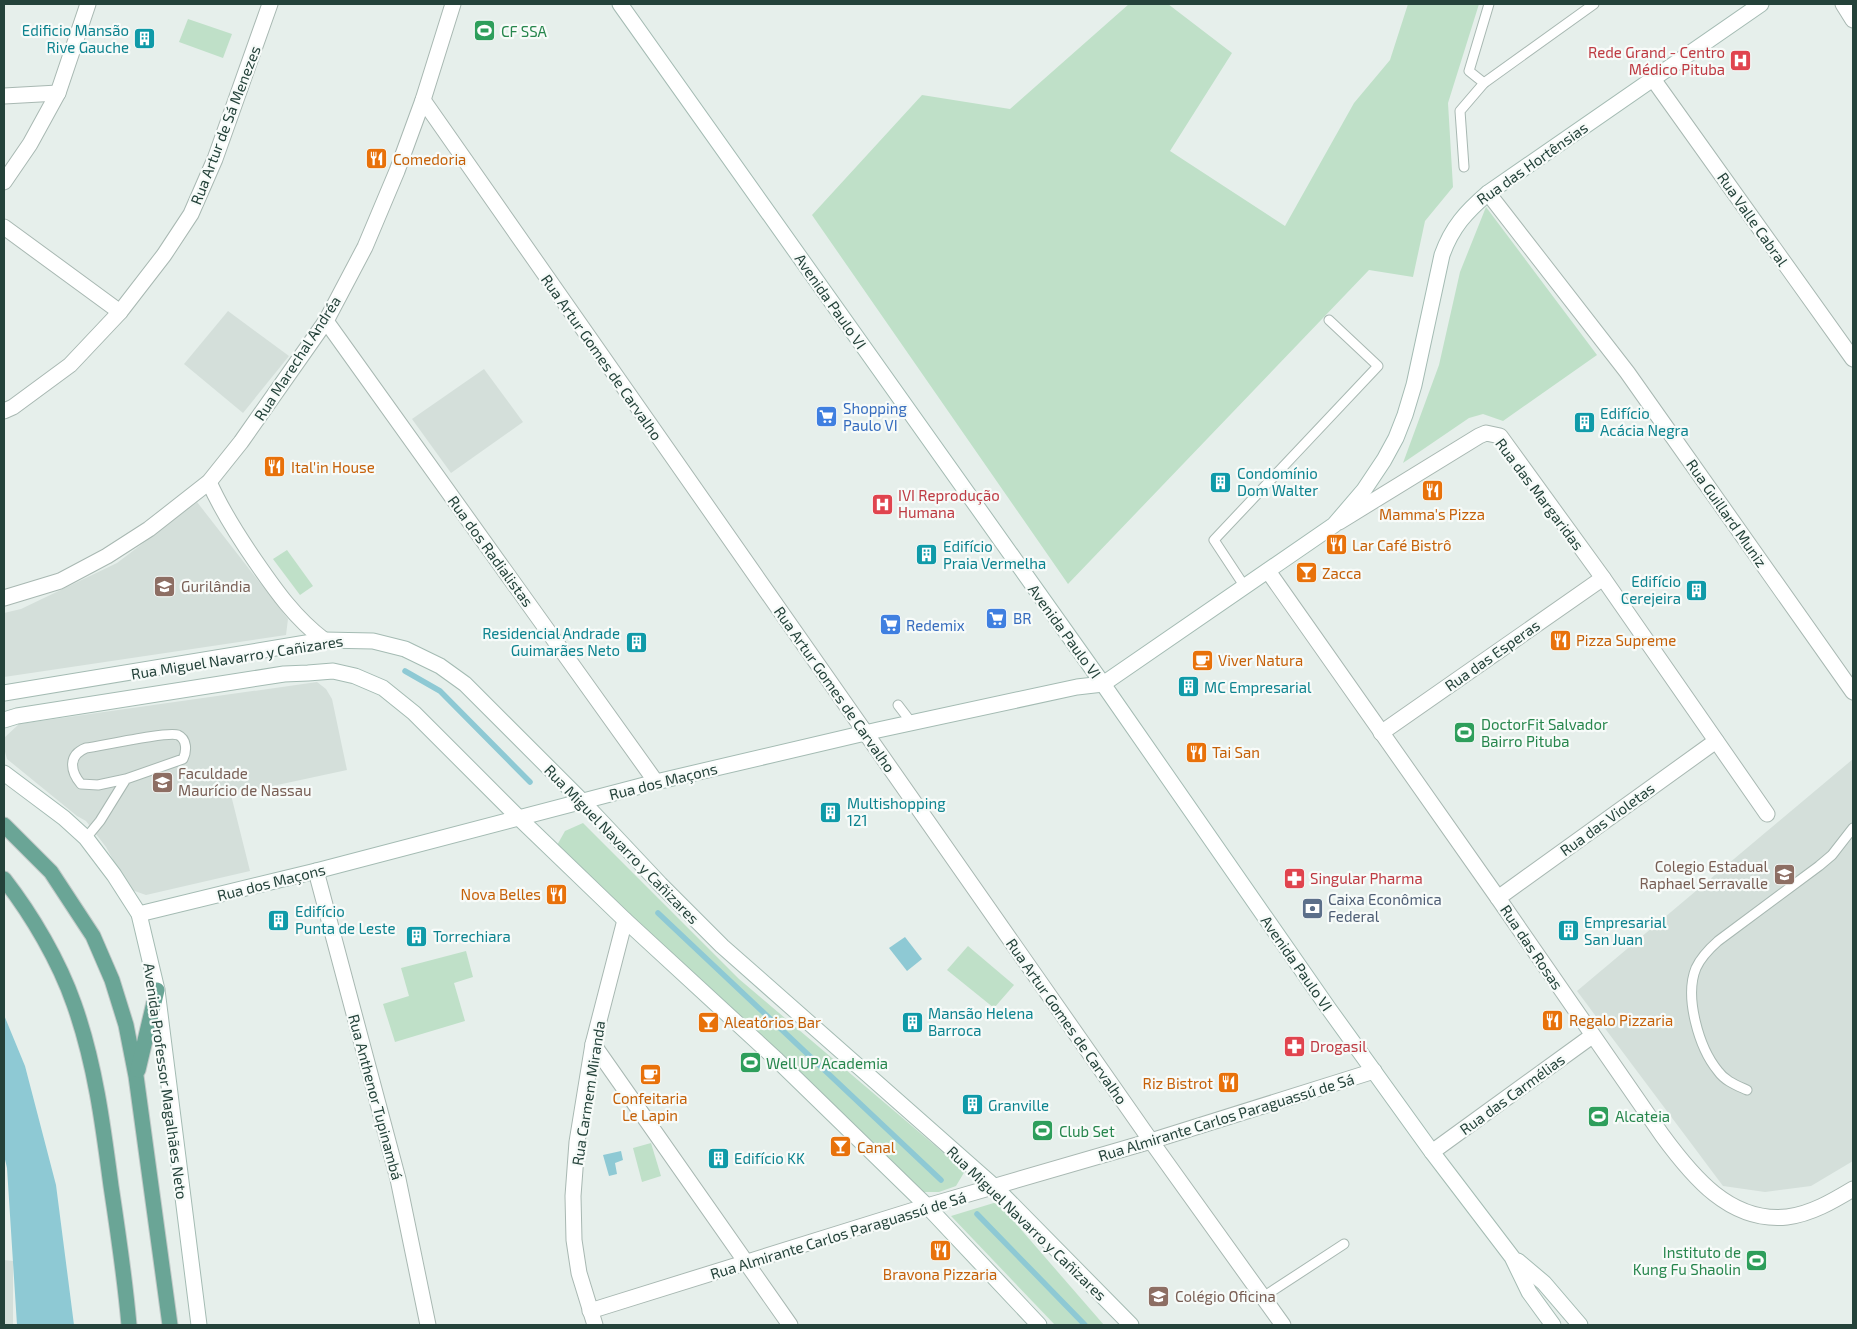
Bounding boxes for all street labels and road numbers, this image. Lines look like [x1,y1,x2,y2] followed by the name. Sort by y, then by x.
[186,43,264,207] street label: Rua Artur de Sá Menezes
[1473,118,1591,208] street label: Rua das Hortênsias
[1714,169,1792,270] street label: Rua Valle Cabral
[791,250,871,352] street label: Avenida Paulo VI
[538,271,666,443] street label: Rua Artur Gomes de Carvalho
[250,292,344,424] street label: Rua Marechal Andréa
[1492,435,1588,553] street label: Rua das Margaridas
[1683,455,1771,571] street label: Rua Guillard Muniz
[445,492,537,610] street label: Rua dos Radialistas
[1025,580,1105,682] street label: Avenida Paulo VI
[771,603,899,775] street label: Rua Artur Gomes de Carvalho
[1441,616,1543,694] street label: Rua das Esperas
[130,631,344,683] street label: Rua Miguel Navarro y Cañizares
[607,759,719,804] street label: Rua dos Maçons
[541,761,703,927] street label: Rua Miguel Navarro y Cañizares
[1556,779,1658,859] street label: Rua das Violetas
[215,860,327,905] street label: Rua dos Maçons
[1497,901,1567,993] street label: Rua das Rosas
[1257,912,1337,1014] street label: Avenida Paulo VI
[1003,935,1131,1107] street label: Rua Artur Gomes de Carvalho
[140,962,192,1200] street label: Avenida Professor Magalhães Neto
[345,1012,407,1182] street label: Rua Anthenor Tupinambá
[568,1019,608,1167] street label: Rua Carmem Miranda
[1456,1050,1568,1138] street label: Rua das Carmélias
[1096,1069,1356,1165] street label: Rua Almirante Carlos Paraguassú de Sá
[944,1142,1110,1304] street label: Rua Miguel Navarro y Cañizares
[708,1187,968,1283] street label: Rua Almirante Carlos Paraguassú de Sá

